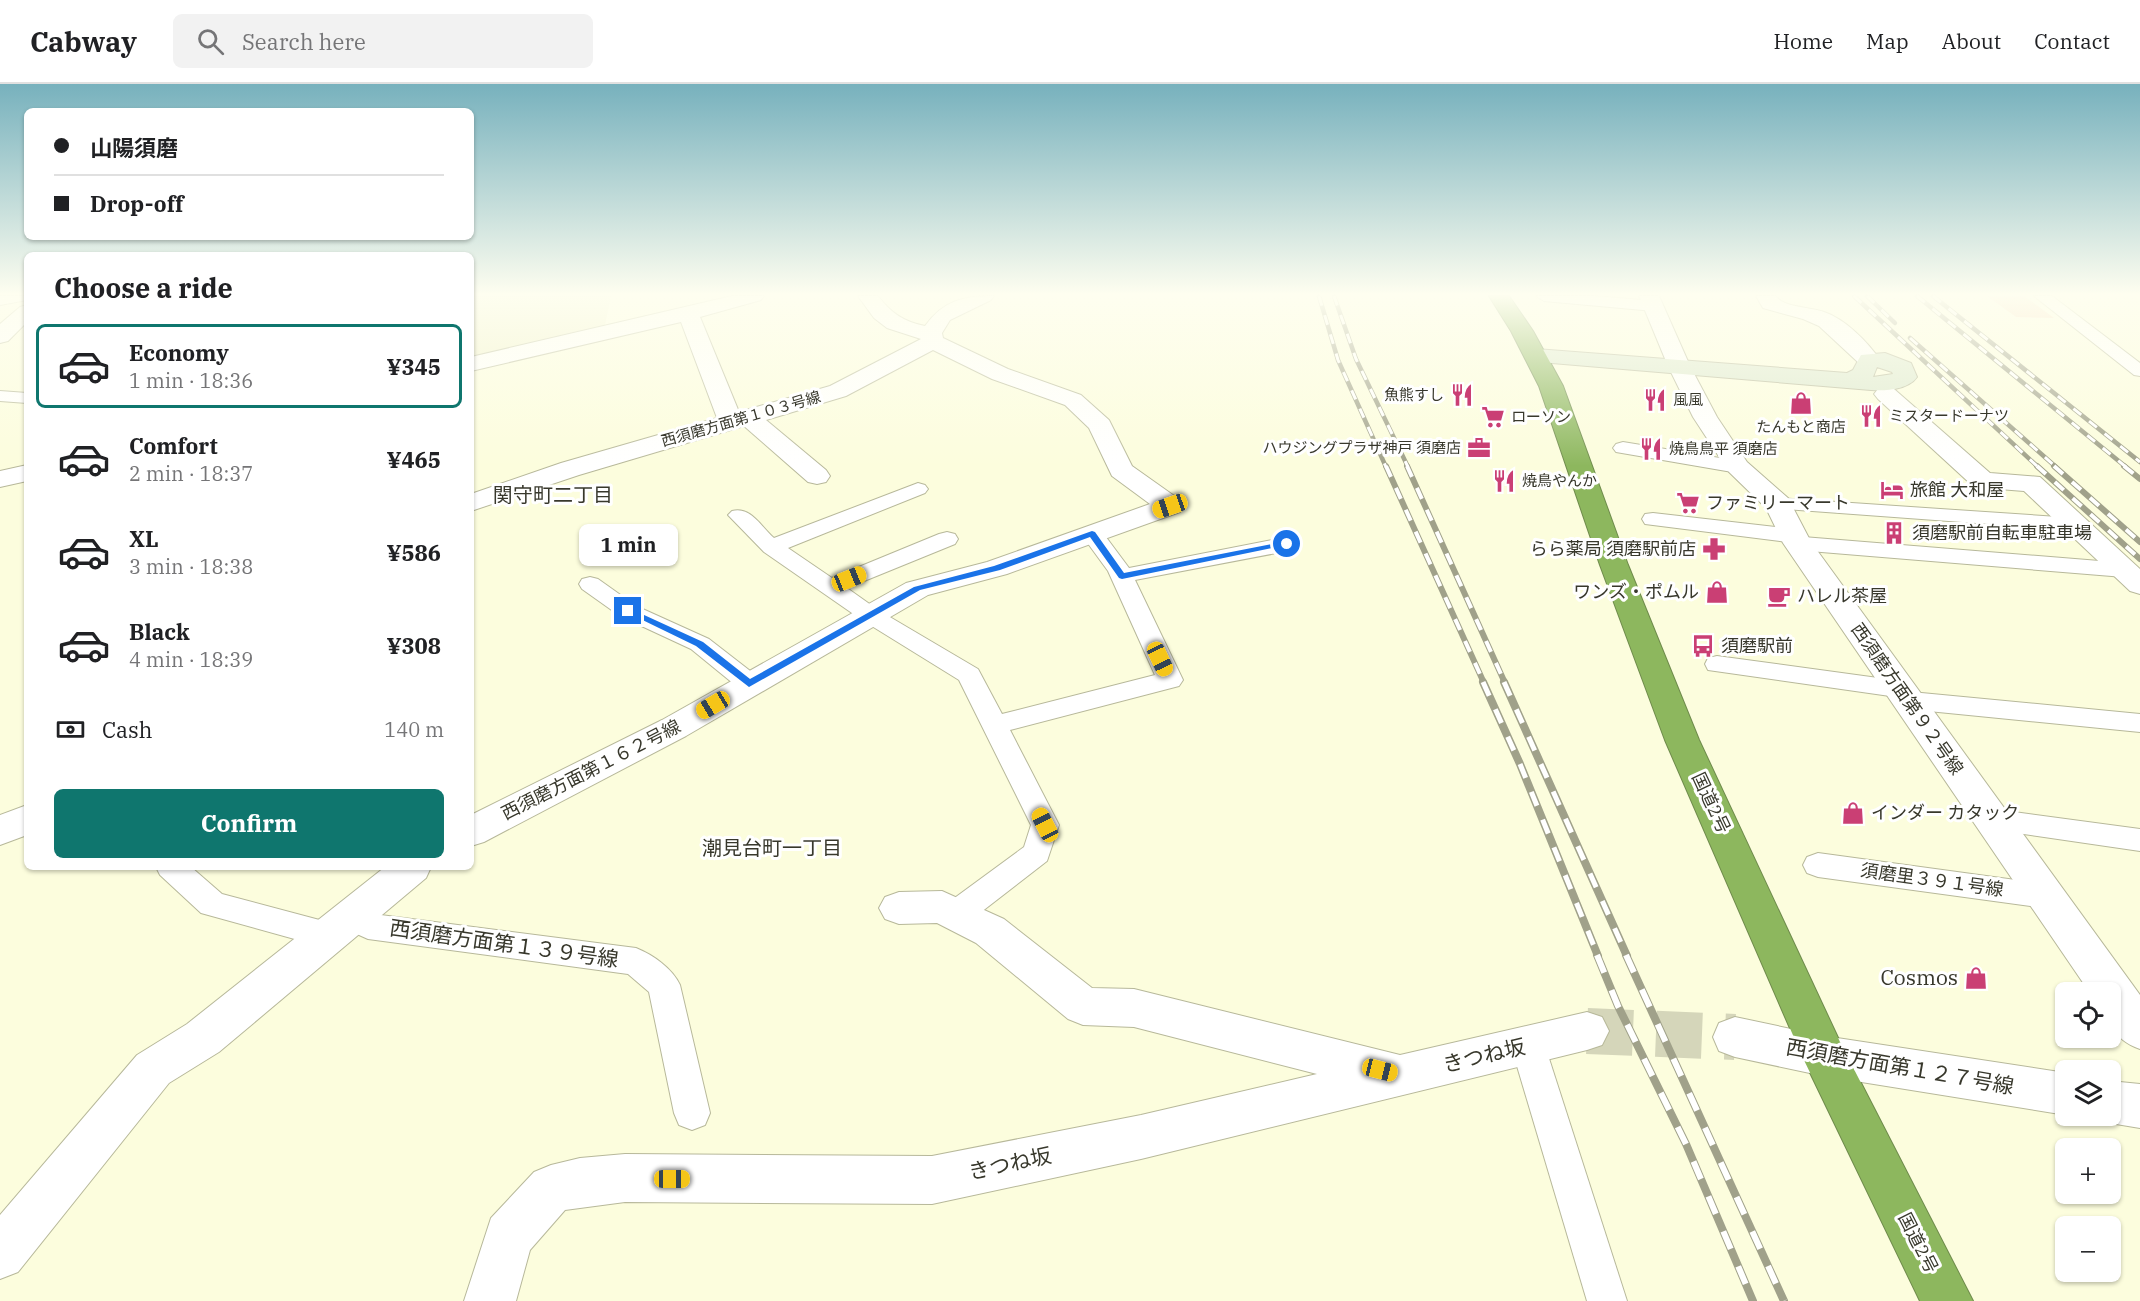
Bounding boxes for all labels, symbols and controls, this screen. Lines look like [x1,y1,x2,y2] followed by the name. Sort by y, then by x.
[173,14,593,68] search box
[30,23,137,60] text: Cabway
[194,25,227,58] icon: search
[242,27,366,56] text: Search here
[1773,27,1833,55] text: Home
[1866,27,1909,55] text: Map
[1942,27,2001,55] text: About
[2034,27,2110,55] text: Contact
[90,133,178,162] text: 山陽須磨
[90,189,184,218] text: Drop-off
[54,270,233,305] text: Choose a ride
[129,338,229,367] text: Economy
[57,339,111,393] icon: car
[386,352,441,381] text: ¥345
[129,367,253,394] text: 1 min · 18:36
[1449,382,1475,408] restaurant icon: 魚熊すし
[1384,385,1444,404] place label: 魚熊すし
[659,387,823,450] street label: 西須磨方面第１０３号線
[1642,387,1668,413] restaurant icon: 風風
[1673,390,1703,409] place label: 風風
[1788,390,1814,416] shop icon: たんもと商店
[1858,403,1884,429] restaurant icon: ミスタードーナツ
[1480,404,1506,430] supermarket icon: ローソン
[1889,406,2009,425] place label: ミスタードーナツ
[1511,407,1571,426] place label: ローソン
[1756,417,1846,436] place label: たんもと商店
[129,431,218,460] text: Comfort
[57,432,111,486] icon: car
[1466,435,1492,461] office icon: ハウジングプラザ神戸 須磨店
[1638,436,1664,462] restaurant icon: 焼鳥鳥平 須磨店
[1263,438,1461,457] place label: ハウジングプラザ神戸 須磨店
[1669,439,1777,458] place label: 焼鳥鳥平 須磨店
[386,445,441,474] text: ¥465
[129,460,253,487] text: 2 min · 18:37
[1491,468,1517,494] restaurant icon: 焼鳥やんか
[1522,471,1597,490] place label: 焼鳥やんか
[1879,477,1905,503] hotel icon: 旅館 大和屋
[1910,478,2004,501] place label: 旅館 大和屋
[493,481,613,508] district label: 関守町二丁目
[1675,490,1701,516] supermarket icon: ファミリーマート
[1706,491,1850,514] place label: ファミリーマート
[1150,492,1190,520] car
[1881,520,1907,546] building icon: 須磨駅前自転車駐車場
[1912,521,2092,544] place label: 須磨駅前自転車駐車場
[129,524,159,553] text: XL
[578,524,678,566] callout: 1 min
[57,525,111,579] icon: car
[1273,530,1300,557] route start
[601,531,657,558] text: 1 min
[1701,536,1727,562] pharmacy icon: らら薬局 須磨駅前店
[1530,537,1696,560] place label: らら薬局 須磨駅前店
[386,538,441,567] text: ¥586
[129,553,253,580] text: 3 min · 18:38
[829,564,869,594] car
[1704,579,1730,605] shop icon: ワンズ・ポムル
[1573,580,1699,603] place label: ワンズ・ポムル
[1766,583,1792,609] cafe icon: ハレル茶屋
[1797,584,1887,607] place label: ハレル茶屋
[614,597,641,624] route end
[129,617,190,646] text: Black
[57,618,111,672] icon: car
[1846,618,1968,779] street label: 西須磨方面第９２号線
[386,631,441,660] text: ¥308
[1690,633,1716,659] bus stop icon: 須磨駅前
[1721,634,1793,657] place label: 須磨駅前
[1144,639,1176,679] car
[129,646,253,673] text: 4 min · 18:39
[693,688,733,722] car
[54,713,87,746] icon: cash
[497,714,684,825] street label: 西須磨方面第１６２号線
[102,715,153,744] text: Cash
[384,716,444,743] text: 140 m
[1687,769,1736,837] street label: 国道2号
[54,789,444,858] button: Confirm
[1840,800,1866,826] shop icon: インダー カタック
[1871,801,2019,824] place label: インダー カタック
[1029,805,1061,845] car
[702,834,842,861] district label: 潮見台町一丁目
[1859,858,2005,901] street label: 須磨里３９１号線
[388,913,620,973] street label: 西須磨方面第１３９号線
[1880,963,1958,991] place label: Cosmos
[1963,965,1989,991] shop icon: Cosmos
[2055,982,2121,1282] map controls
[2055,982,2121,1048] button: locate
[1440,1032,1528,1078] street label: きつね坂
[1784,1032,2016,1100] street label: 西須磨方面第１２７号線
[1360,1057,1400,1083] car
[2055,1060,2121,1126] button: layers
[2055,1138,2121,1204] button: +
[966,1141,1054,1185] street label: きつね坂
[654,1170,690,1188] car
[1893,1209,1943,1277] street label: 国道2号
[2055,1216,2121,1282] button: −

